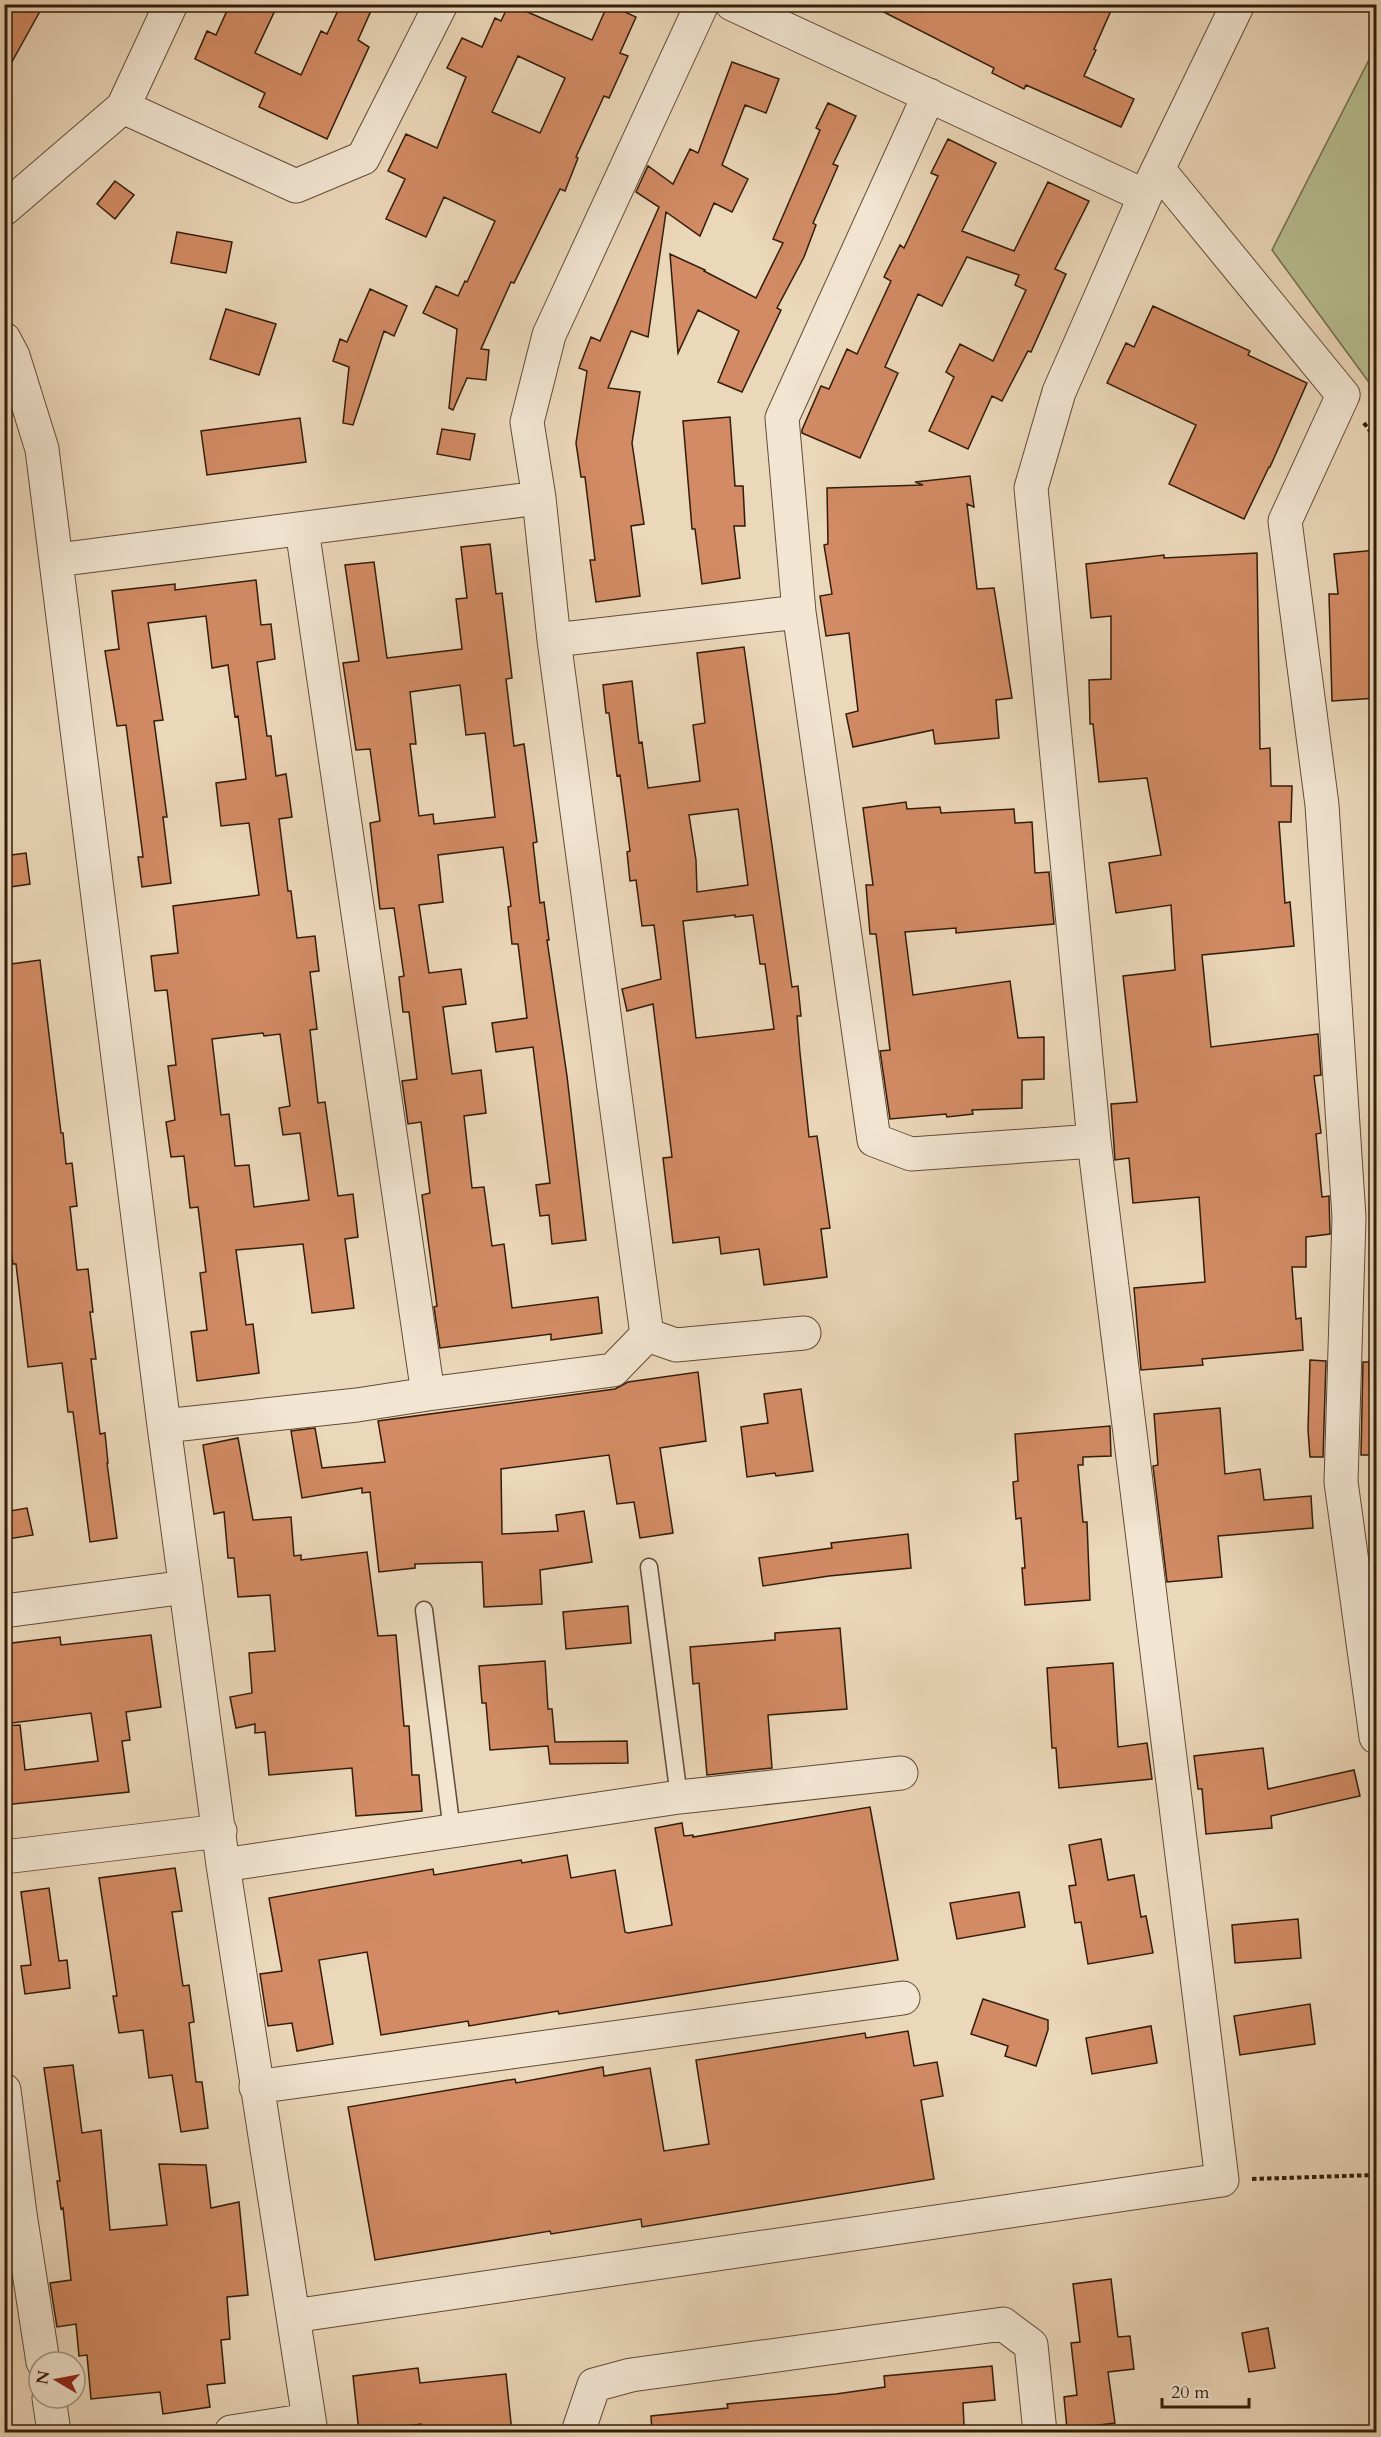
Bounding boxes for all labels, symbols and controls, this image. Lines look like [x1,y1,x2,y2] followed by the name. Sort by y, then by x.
[27,2350,87,2410] north arrow
[31,2369,55,2386] text: N
[1162,2371,1249,2409] scale bar
[1171,2380,1210,2405] text: 20 m

